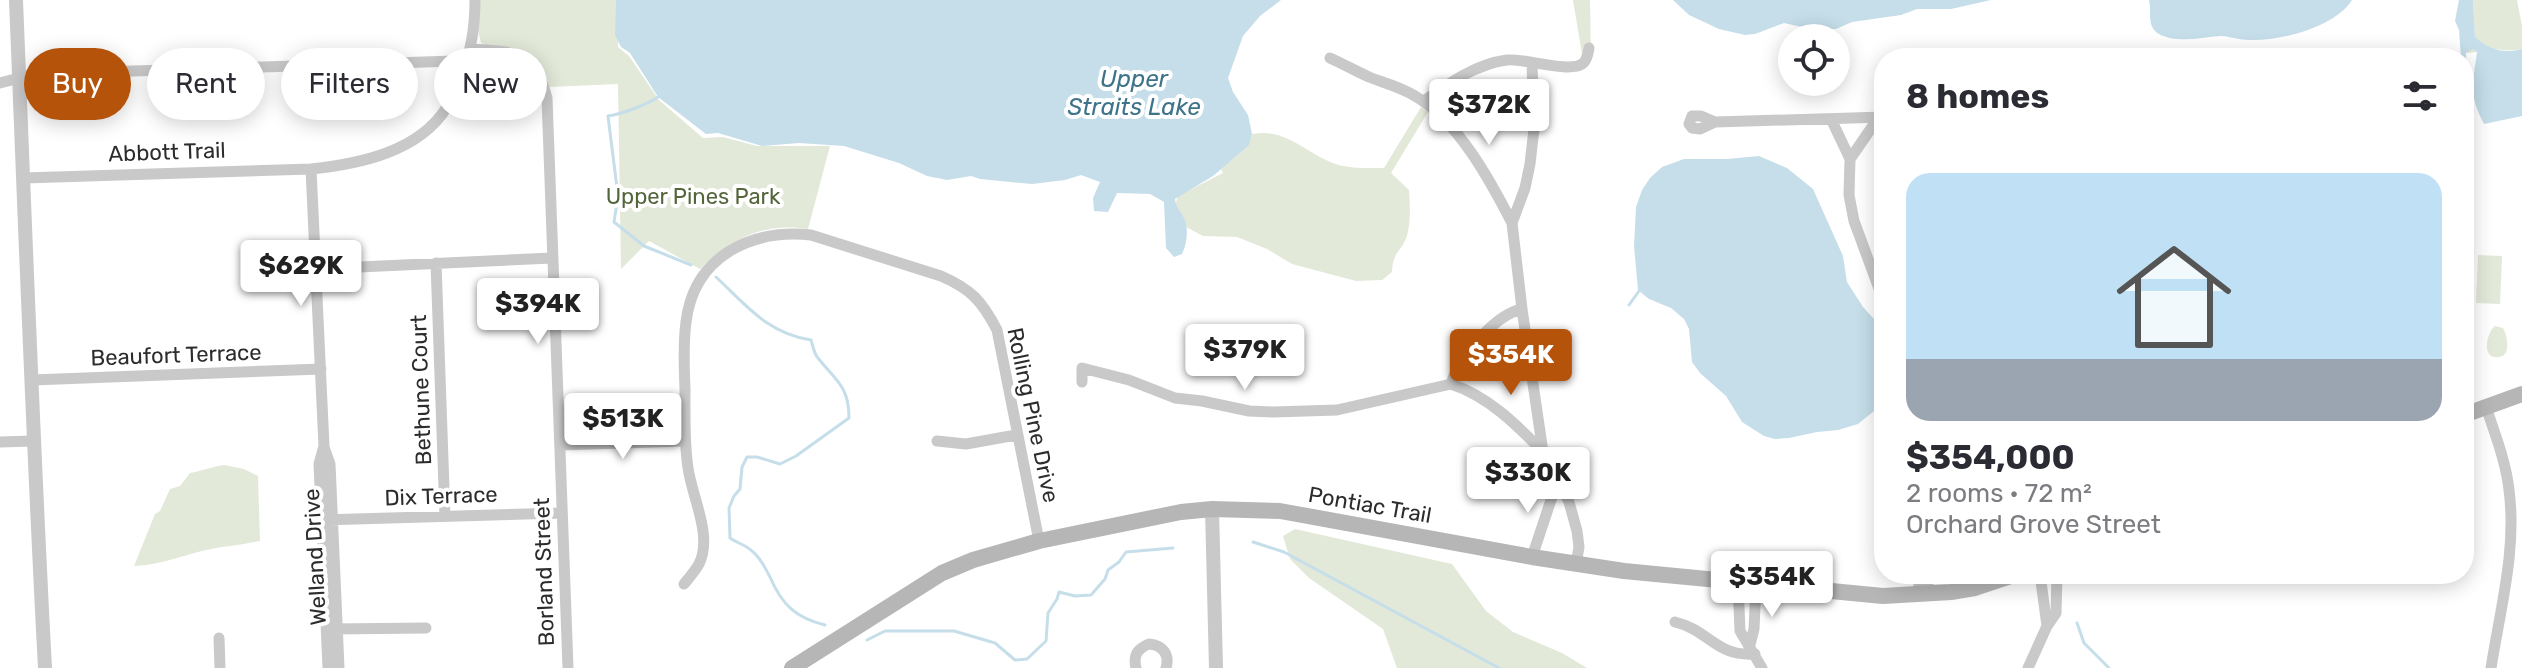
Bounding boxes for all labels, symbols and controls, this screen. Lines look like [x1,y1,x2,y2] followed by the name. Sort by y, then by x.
[1778,24,1850,96] map controls
[1778,24,1850,96] button: locate
[24,48,131,120] chip: Buy
[147,48,265,120] chip: Rent
[281,48,418,120] chip: Filters
[434,48,547,120] chip: New
[1067,65,1201,121] water label: Upper Straits Lake
[2398,74,2442,118] icon: filters
[1906,76,2049,117] text: 8 homes
[1433,79,1545,147] pin: $372K
[1447,89,1531,120] text: $372K
[108,136,226,168] street label: Abbott Trail
[606,183,781,210] park label: Upper Pines Park
[2102,225,2246,369] icon: home
[245,240,357,308] pin: $629K
[258,250,344,281] text: $629K
[482,278,594,346] pin: $394K
[495,288,581,319] text: $394K
[405,314,437,466] street label: Bethune Court
[1189,324,1301,392] pin: $379K
[1001,325,1065,505] street label: Rolling Pine Drive
[1455,329,1567,397] pin: $354K
[1203,334,1287,365] text: $379K
[90,339,262,371] street label: Beaufort Terrace
[1468,339,1554,370] text: $354K
[567,393,679,461] pin: $513K
[582,403,664,434] text: $513K
[1906,437,2075,478] text: $354,000
[1472,447,1584,515] pin: $330K
[1485,457,1571,488] text: $330K
[1906,478,2092,509] text: 2 rooms · 72 m²
[384,481,498,511] street label: Dix Terrace
[1306,481,1434,529] street label: Pontiac Trail
[298,488,332,626] street label: Welland Drive
[528,497,560,647] street label: Borland Street
[1906,509,2161,540] text: Orchard Grove Street
[1716,551,1828,619] pin: $354K
[1729,561,1815,592] text: $354K

